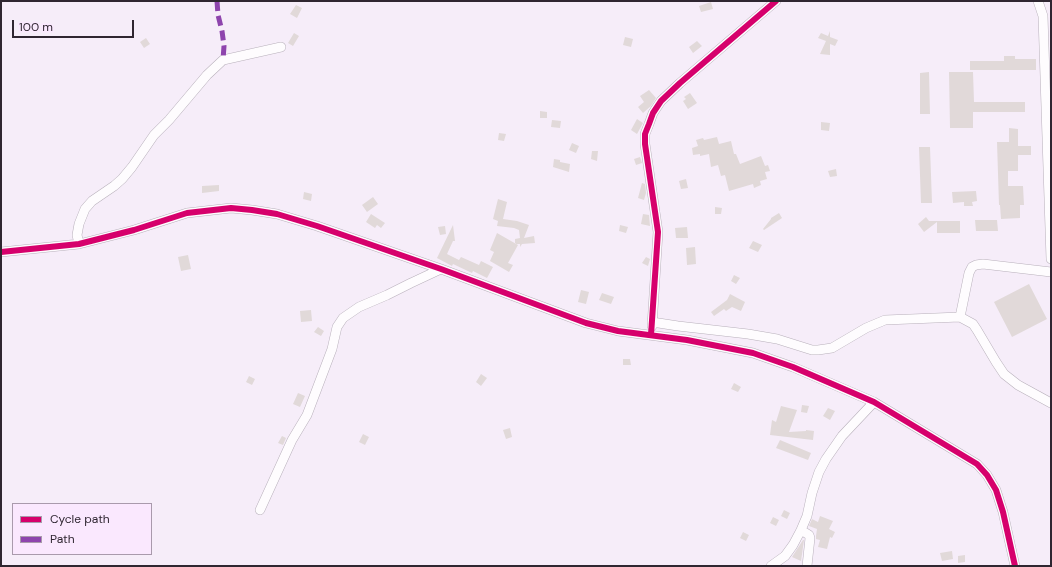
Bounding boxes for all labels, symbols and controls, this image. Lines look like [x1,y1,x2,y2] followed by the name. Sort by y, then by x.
[14,12,136,38] scale bar
[19,19,53,35] text: 100 m
[12,503,152,555] legend
[50,511,110,527] text: Cycle path
[50,531,75,547] text: Path

